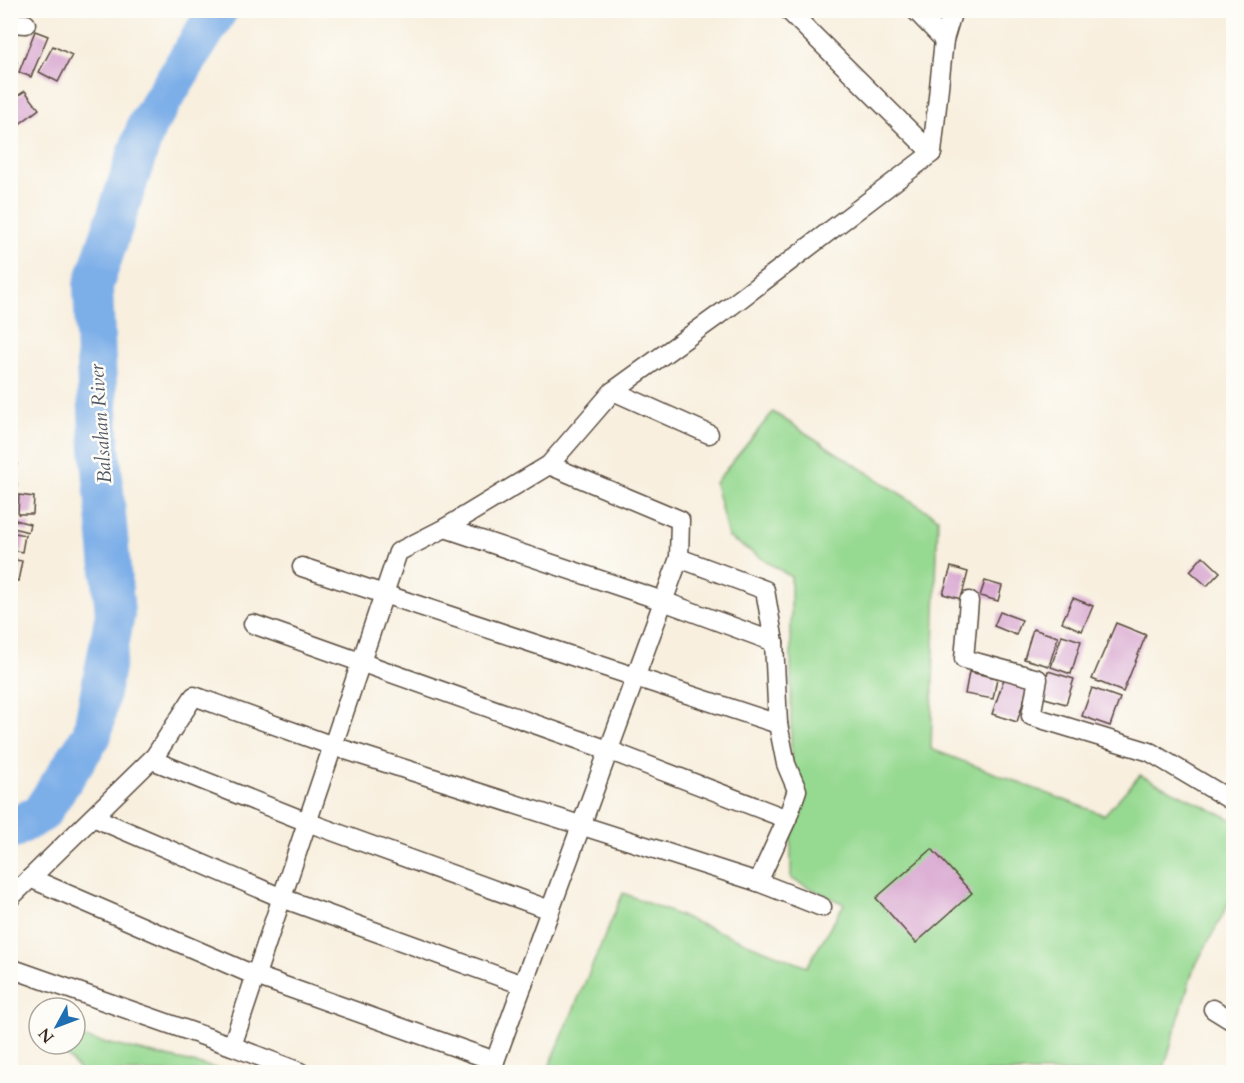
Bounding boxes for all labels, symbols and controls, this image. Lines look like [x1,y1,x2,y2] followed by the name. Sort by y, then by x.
[83,362,118,485] water label: Balsahan River
[27,996,87,1056] north arrow
[34,1023,59,1048] text: N

